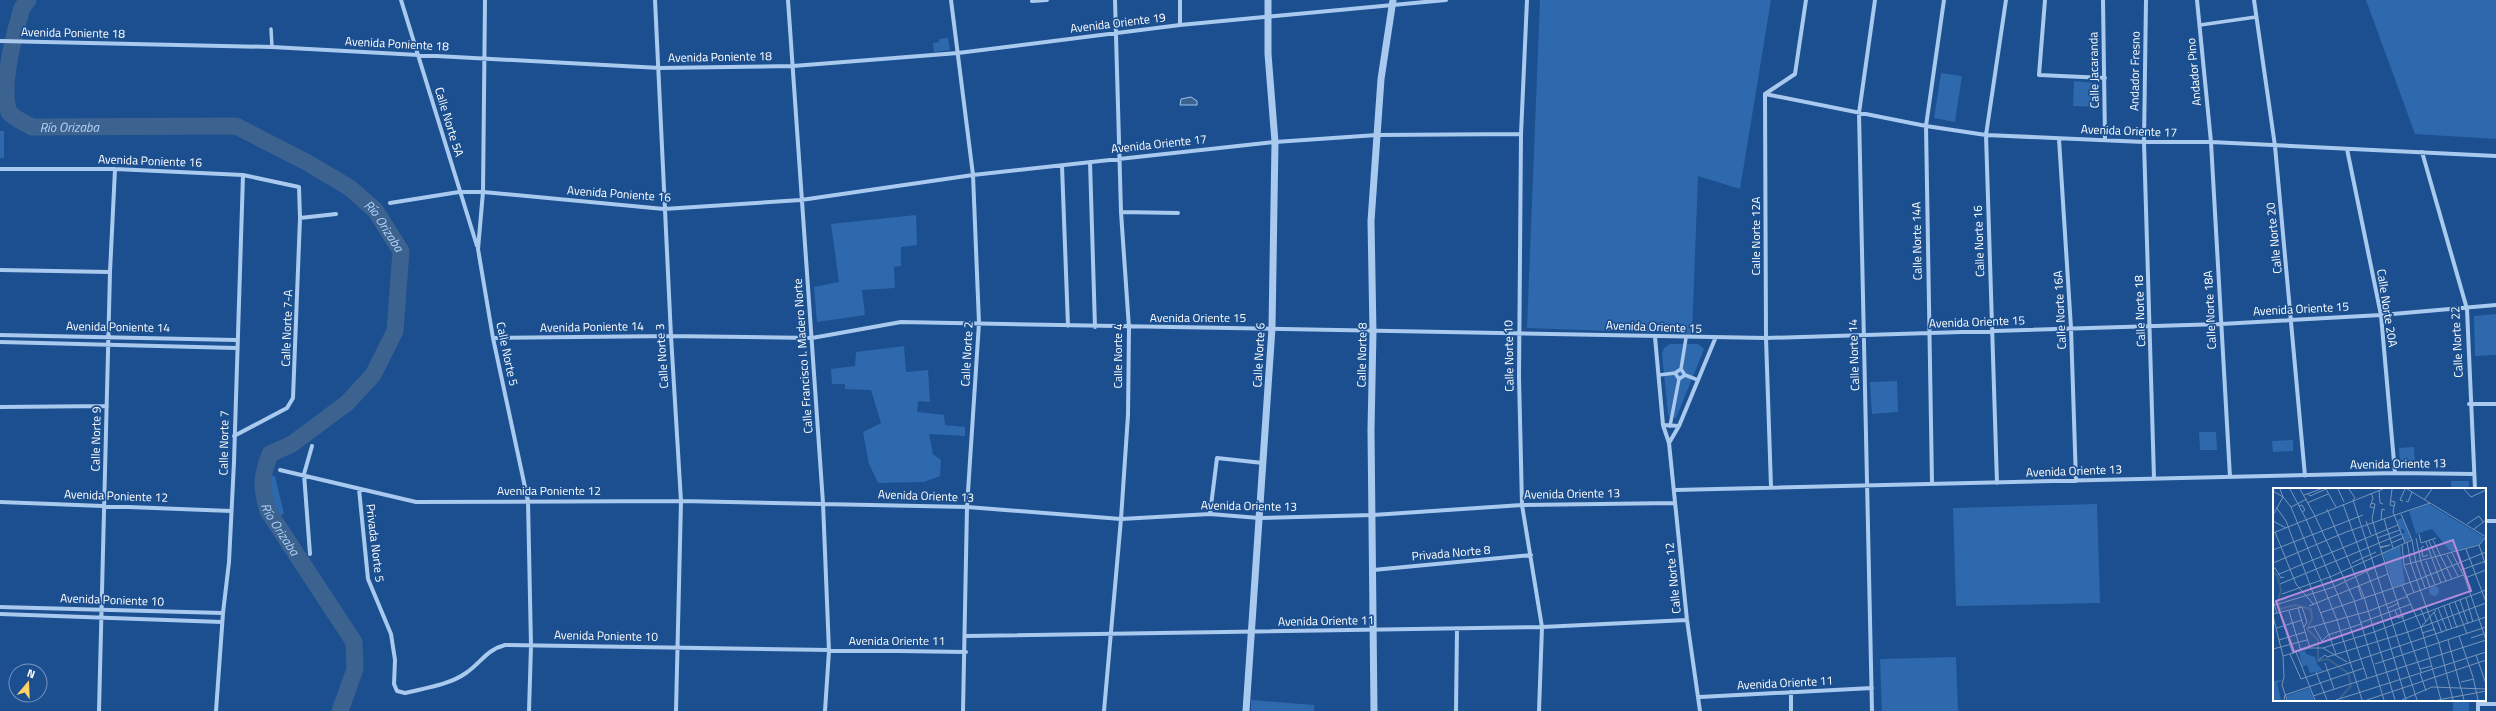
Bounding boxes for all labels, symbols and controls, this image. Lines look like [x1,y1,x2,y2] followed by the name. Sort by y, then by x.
[1069,7,1167,38] street label: Avenida Oriente 19
[21,22,125,43] street label: Avenida Poniente 18
[345,31,450,56] street label: Avenida Poniente 18
[2124,31,2145,111] street label: Andador Fresno
[2083,32,2104,108] street label: Calle Jacaranda
[2181,37,2206,107] street label: Andador Pino
[668,46,772,67] street label: Avenida Poniente 18
[430,85,469,159] street label: Calle Norte 5A
[40,117,100,137] water label: Río Orizaba
[2081,119,2177,142] street label: Avenida Oriente 17
[1110,129,1208,158] street label: Avenida Oriente 17
[98,149,203,172] street label: Avenida Poniente 16
[566,180,672,207] street label: Avenida Poniente 16
[360,195,410,257] water label: Río Orizaba
[1746,197,1765,275] street label: Calle Norte 12A
[1906,201,1927,281] street label: Calle Norte 14A
[2260,201,2287,275] street label: Calle Norte 20
[1968,205,1989,277] street label: Calle Norte 16
[2372,267,2403,348] street label: Calle Norte 20A
[2048,270,2071,350] street label: Calle Norte 16A
[2198,270,2221,350] street label: Calle Norte 18A
[2129,275,2150,347] street label: Calle Norte 18
[788,278,817,434] street label: Calle Francisco I. Madero Norte
[276,289,297,367] street label: Calle Norte 7-A
[2252,296,2350,321] street label: Avenida Oriente 15
[2445,306,2468,378] street label: Calle Norte 22
[1150,308,1246,327] street label: Avenida Oriente 15
[1929,310,2026,333] street label: Avenida Oriente 15
[1606,315,1703,338] street label: Avenida Oriente 15
[66,316,170,337] street label: Avenida Poniente 14
[540,316,644,337] street label: Avenida Poniente 14
[1843,319,1864,391] street label: Calle Norte 14
[491,320,524,388] street label: Calle Norte 5
[1498,320,1519,392] street label: Calle Norte 10
[955,321,978,387] street label: Calle Norte 2
[1247,322,1270,388] street label: Calle Norte 6
[1351,322,1372,388] street label: Calle Norte 8
[650,323,673,389] street label: Calle Norte 3
[1108,323,1127,388] street label: Calle Norte 4
[85,406,106,472] street label: Calle Norte 9
[213,410,234,476] street label: Calle Norte 7
[2350,453,2446,474] street label: Avenida Oriente 13
[2026,459,2122,482] street label: Avenida Oriente 13
[497,481,601,500] street label: Avenida Poniente 12
[1524,483,1620,504] street label: Avenida Oriente 13
[64,484,168,507] street label: Avenida Poniente 12
[878,484,974,507] street label: Avenida Oriente 13
[2273,488,2486,701] inset map
[1201,495,1297,516] street label: Avenida Oriente 13
[256,501,305,561] water label: Río Orizaba
[361,503,390,583] street label: Privada Norte 5
[1411,540,1491,565] street label: Privada Norte 8
[1659,541,1686,615] street label: Calle Norte 12
[60,588,165,611] street label: Avenida Poniente 10
[1278,610,1374,631] street label: Avenida Oriente 11
[554,625,658,646] street label: Avenida Poniente 10
[849,631,945,650] street label: Avenida Oriente 11
[8,663,48,703] north arrow
[25,665,37,682] text: N
[1736,670,1834,695] street label: Avenida Oriente 11

